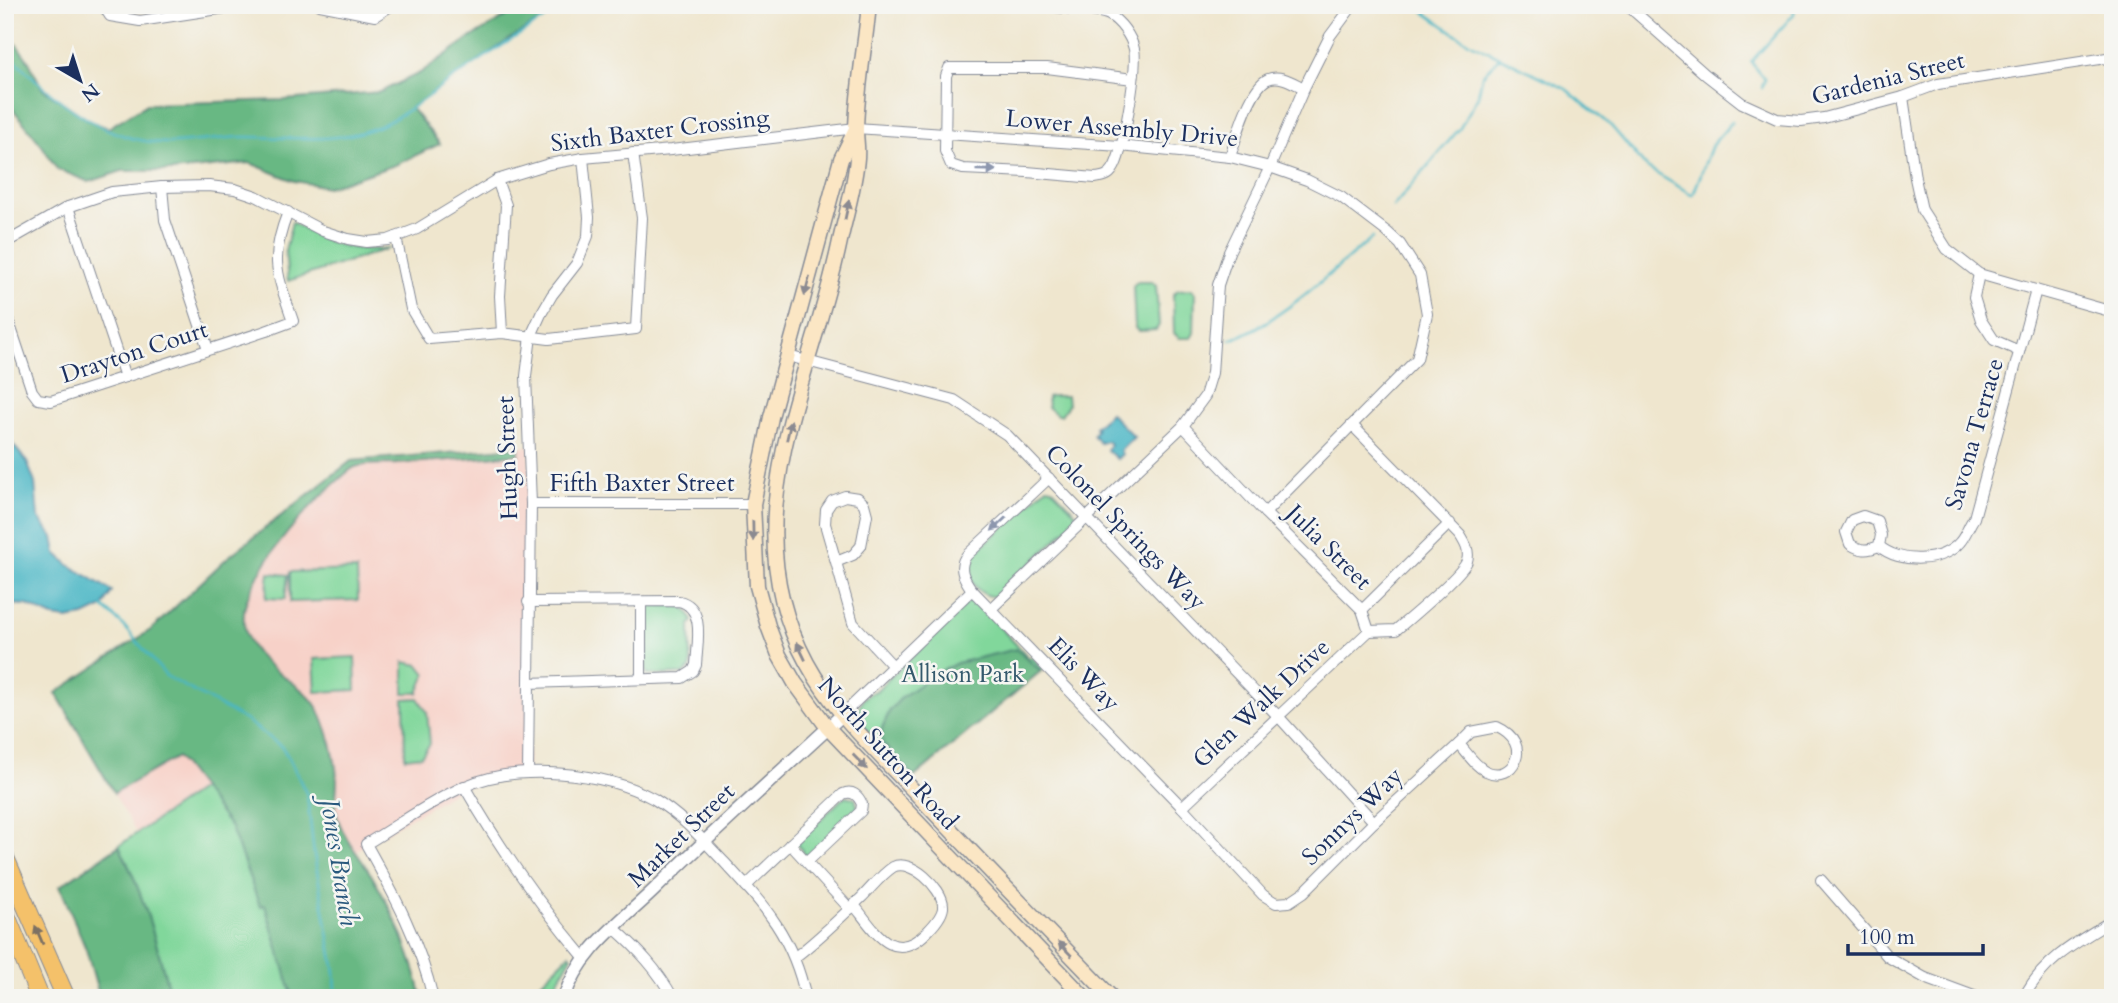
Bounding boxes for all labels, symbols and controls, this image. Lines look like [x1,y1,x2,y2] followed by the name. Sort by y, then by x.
[1808,43,1969,113] street label: Gardenia Street
[46,46,116,116] north arrow
[75,77,105,108] text: N
[549,101,772,160] street label: Sixth Baxter Crossing
[1004,102,1240,155] street label: Lower Assembly Drive
[975,164,997,175] one-way arrow
[841,199,852,221] one-way arrow
[801,275,812,297] one-way arrow
[56,313,212,392] street label: Drayton Court
[1937,355,2012,514] street label: Savona Terrace
[489,395,526,521] street label: Hugh Street
[784,419,795,441] one-way arrow
[1038,437,1214,618] street label: Colonel Springs Way
[550,467,735,500] street label: Fifth Baxter Street
[1276,495,1379,598] street label: Julia Street
[991,516,1008,532] one-way arrow
[747,520,759,542] one-way arrow
[1040,630,1128,719] street label: Elis Way
[1186,631,1337,776] street label: Glen Walk Drive
[795,641,806,661] one-way arrow
[901,658,1025,691] park label: Allison Park
[810,670,965,837] street label: North Sutton Road
[852,753,868,770] one-way arrow
[1294,759,1410,873] street label: Sonnys Way
[621,776,742,895] street label: Market Street
[311,790,367,929] water label: Jones Branch
[1848,912,1983,956] scale bar
[1859,923,1915,952] text: 100 m
[33,925,45,945] one-way arrow
[1056,940,1073,957] one-way arrow

